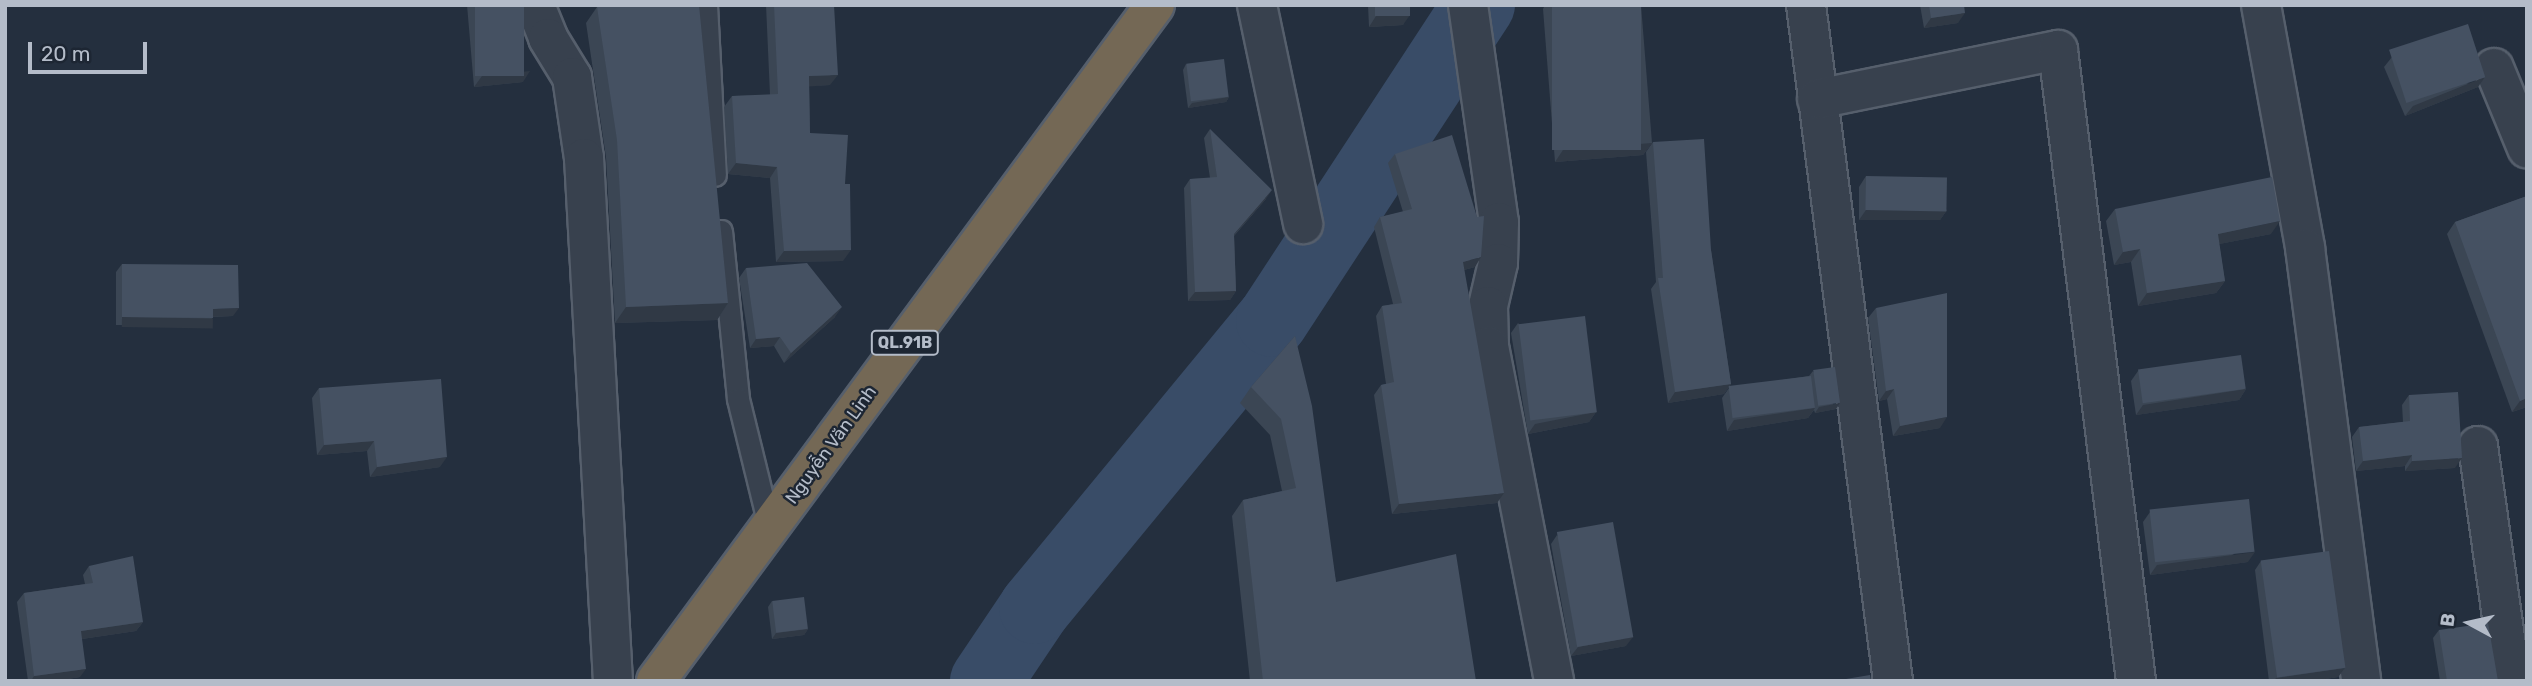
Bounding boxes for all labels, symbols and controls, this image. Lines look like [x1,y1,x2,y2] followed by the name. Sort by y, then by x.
[32,28,150,72] scale bar
[41,41,90,66] text: 20 m
[870,330,940,356] road number: QL.91B
[781,381,881,509] street label: Nguyễn Văn Linh
[2434,588,2504,658] north arrow
[2435,612,2460,628] text: B

